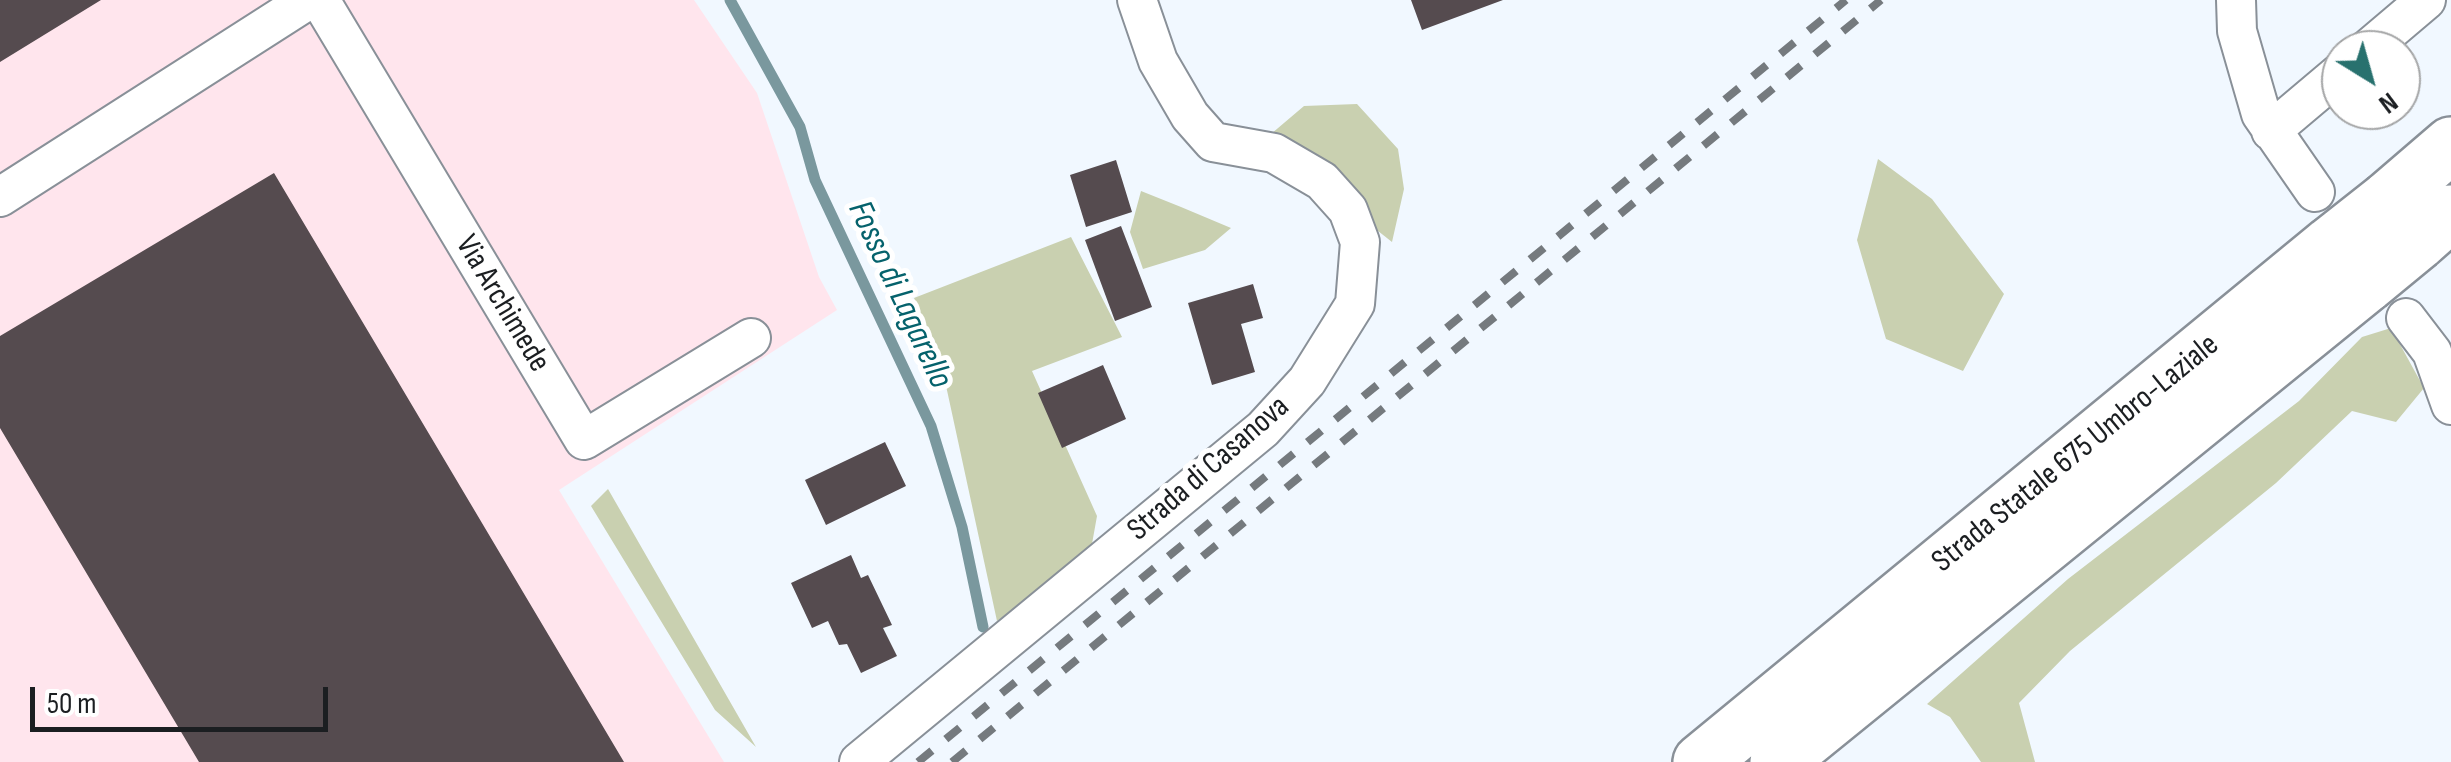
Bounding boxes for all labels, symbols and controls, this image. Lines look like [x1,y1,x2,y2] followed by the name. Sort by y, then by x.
[2321,30,2421,130] north arrow
[2372,85,2404,120] text: N
[837,195,961,395] water label: Fosso di Lagarello
[446,229,558,379] street label: Via Archimede
[1925,327,2227,581] street label: Strada Statale 675 Umbro-Laziale
[1120,388,1298,550] street label: Strada di Casanova
[35,667,332,729] scale bar
[47,686,96,722] text: 50 m

